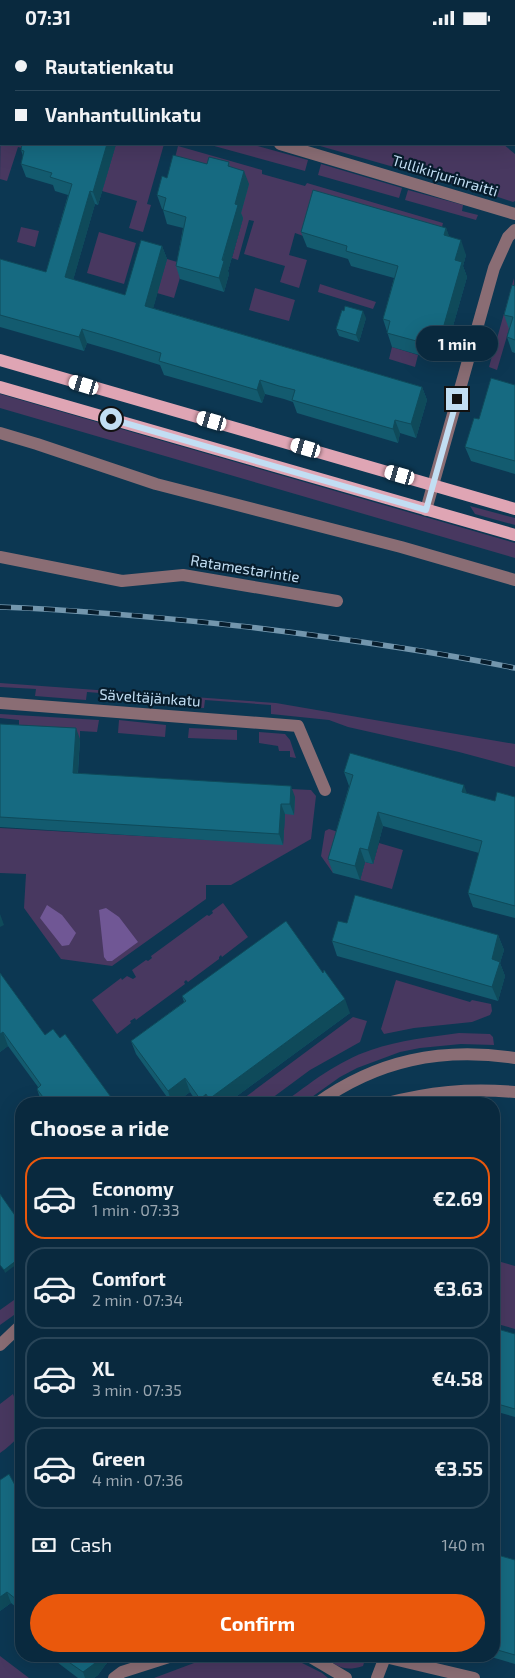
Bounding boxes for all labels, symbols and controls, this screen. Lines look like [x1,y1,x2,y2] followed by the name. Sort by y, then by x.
[25,6,71,29] text: 07:31
[45,55,174,78] text: Rautatienkatu
[45,103,201,126] text: Vanhantullinkatu
[390,150,500,201] street label: Tullikirjurinraitti
[416,327,498,361] callout: 1 min
[438,334,476,353] text: 1 min
[67,373,100,397] car
[446,388,468,410] route end
[100,408,122,430] route start
[195,410,228,432] car
[289,437,322,459] car
[383,464,416,486] car
[189,551,301,586] street label: Ratamestarintie
[99,684,201,711] street label: Säveltäjänkatu
[30,1114,169,1140] text: Choose a ride
[32,1176,77,1221] icon: car
[92,1177,174,1200] text: Economy
[433,1187,483,1210] text: €2.69
[92,1200,180,1219] text: 1 min · 07:33
[32,1266,77,1311] icon: car
[92,1267,166,1290] text: Comfort
[433,1277,483,1300] text: €3.63
[92,1290,183,1309] text: 2 min · 07:34
[32,1356,77,1401] icon: car
[92,1357,114,1380] text: XL
[432,1367,483,1390] text: €4.58
[92,1380,182,1399] text: 3 min · 07:35
[32,1446,77,1491] icon: car
[92,1447,145,1470] text: Green
[434,1457,483,1480] text: €3.55
[92,1470,183,1489] text: 4 min · 07:36
[30,1531,58,1559] icon: cash
[70,1533,112,1556] text: Cash
[442,1535,485,1554] text: 140 m
[30,1594,485,1652] button: Confirm

